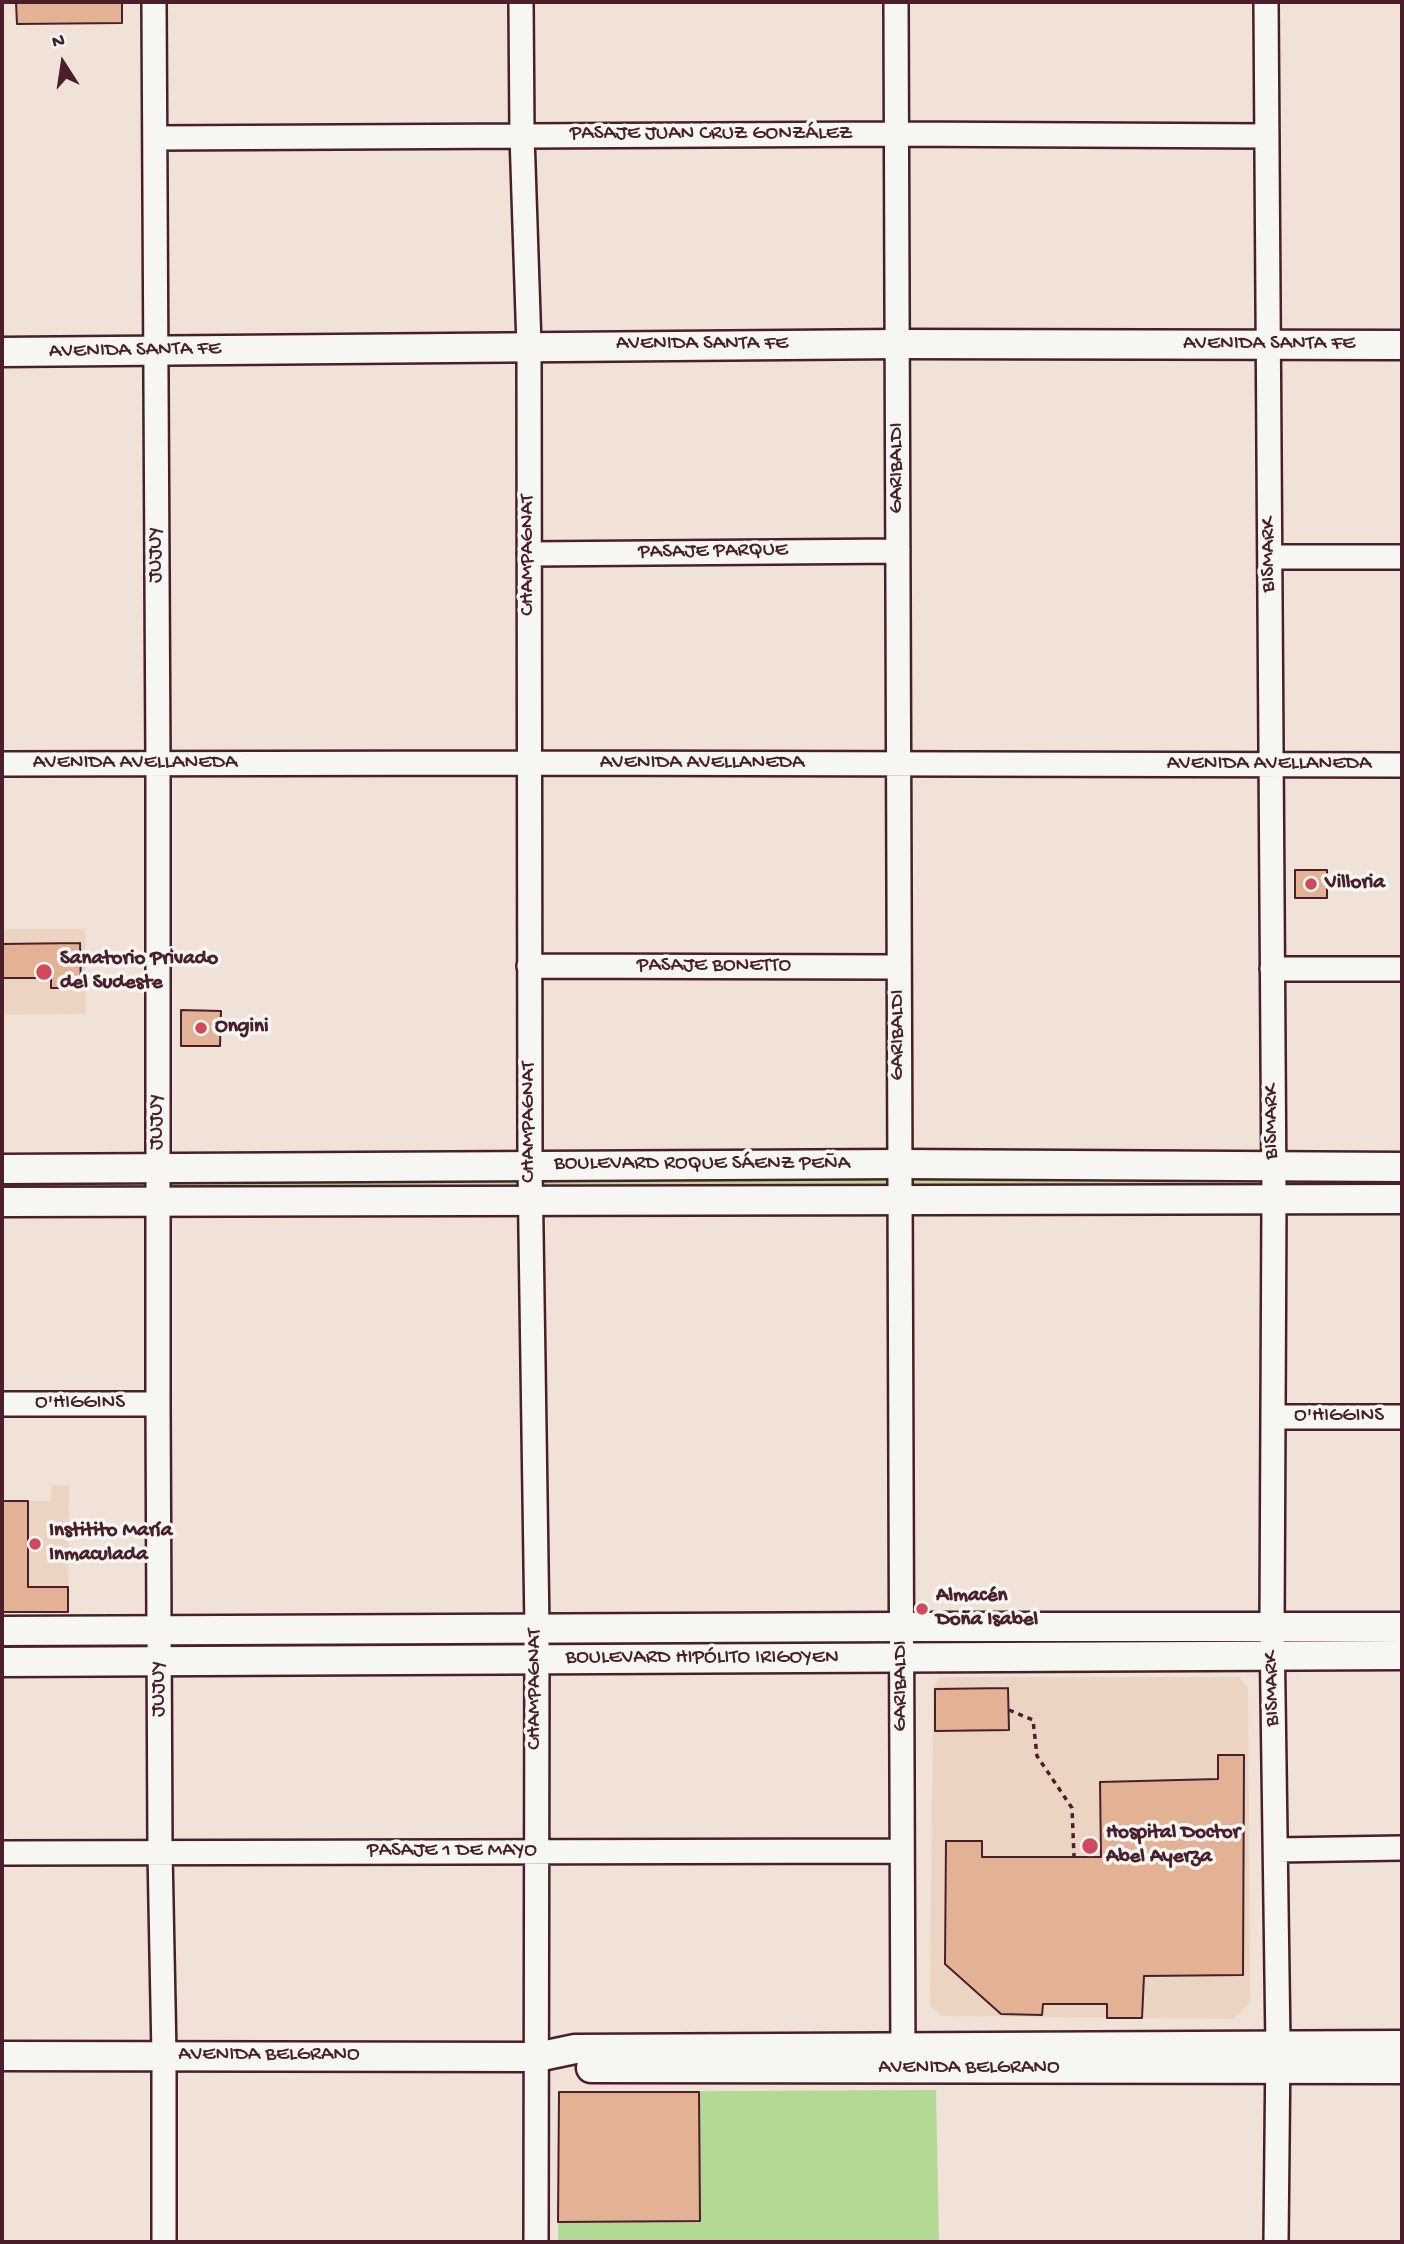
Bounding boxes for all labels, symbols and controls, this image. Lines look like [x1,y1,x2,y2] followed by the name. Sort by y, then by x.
[28,28,98,98] north arrow
[50,29,67,55] text: N
[570,122,852,148] street label: PASAJE JUAN CRUZ GONZÁLEZ
[616,332,788,358] street label: AVENIDA SANTA FE
[1183,332,1355,358] street label: AVENIDA SANTA FE
[49,337,221,365] street label: AVENIDA SANTA FE
[885,422,911,514] street label: GARIBALDI
[516,494,542,616] street label: CHAMPAGNAT
[1257,517,1283,593] street label: BISMARK
[144,527,170,583] street label: JUJUY
[638,538,788,566] street label: PASAJE PARQUE
[33,751,237,777] street label: AVENIDA AVELLANEDA
[600,751,804,777] street label: AVENIDA AVELLANEDA
[1167,752,1371,778] street label: AVENIDA AVELLANEDA
[1325,871,1385,897] place label: Villoria
[1303,876,1319,892] marker: Villoria
[60,947,218,997] place label: Sanatorio Privado del Sudeste
[637,954,791,980] street label: PASAJE BONETTO
[34,962,54,982] marker: Sanatorio Privado del Sudeste
[886,989,912,1081] street label: GARIBALDI
[215,1015,269,1041] place label: Ongini
[193,1020,209,1036] marker: Ongini
[517,1061,543,1183] street label: CHAMPAGNAT
[1260,1084,1286,1160] street label: BISMARK
[145,1094,171,1150] street label: JUJUY
[554,1152,850,1178] street label: BOULEVARD ROQUE SÁENZ PEÑA
[35,1391,125,1417] street label: O'HIGGINS
[1294,1404,1384,1430] street label: O'HIGGINS
[49,1519,172,1569] place label: Institito María Inmaculada
[27,1536,43,1552] marker: Institito María Inmaculada
[936,1584,1038,1634] place label: Almacén Doña Isabel
[914,1601,930,1617] marker: Almacén Doña Isabel
[523,1628,549,1750] street label: CHAMPAGNAT
[889,1640,915,1732] street label: GARIBALDI
[565,1646,839,1672] street label: BOULEVARD HIPÓLITO IRIGOYEN
[1260,1651,1286,1727] street label: BISMARK
[147,1661,173,1717] street label: JUJUY
[1106,1821,1240,1871] place label: Hospital Doctor Abel Ayerza
[1080,1836,1100,1856] marker: Hospital Doctor Abel Ayerza
[367,1839,537,1865] street label: PASAJE 1 DE MAYO
[178,2043,360,2069] street label: AVENIDA BELGRANO
[878,2056,1060,2082] street label: AVENIDA BELGRANO

